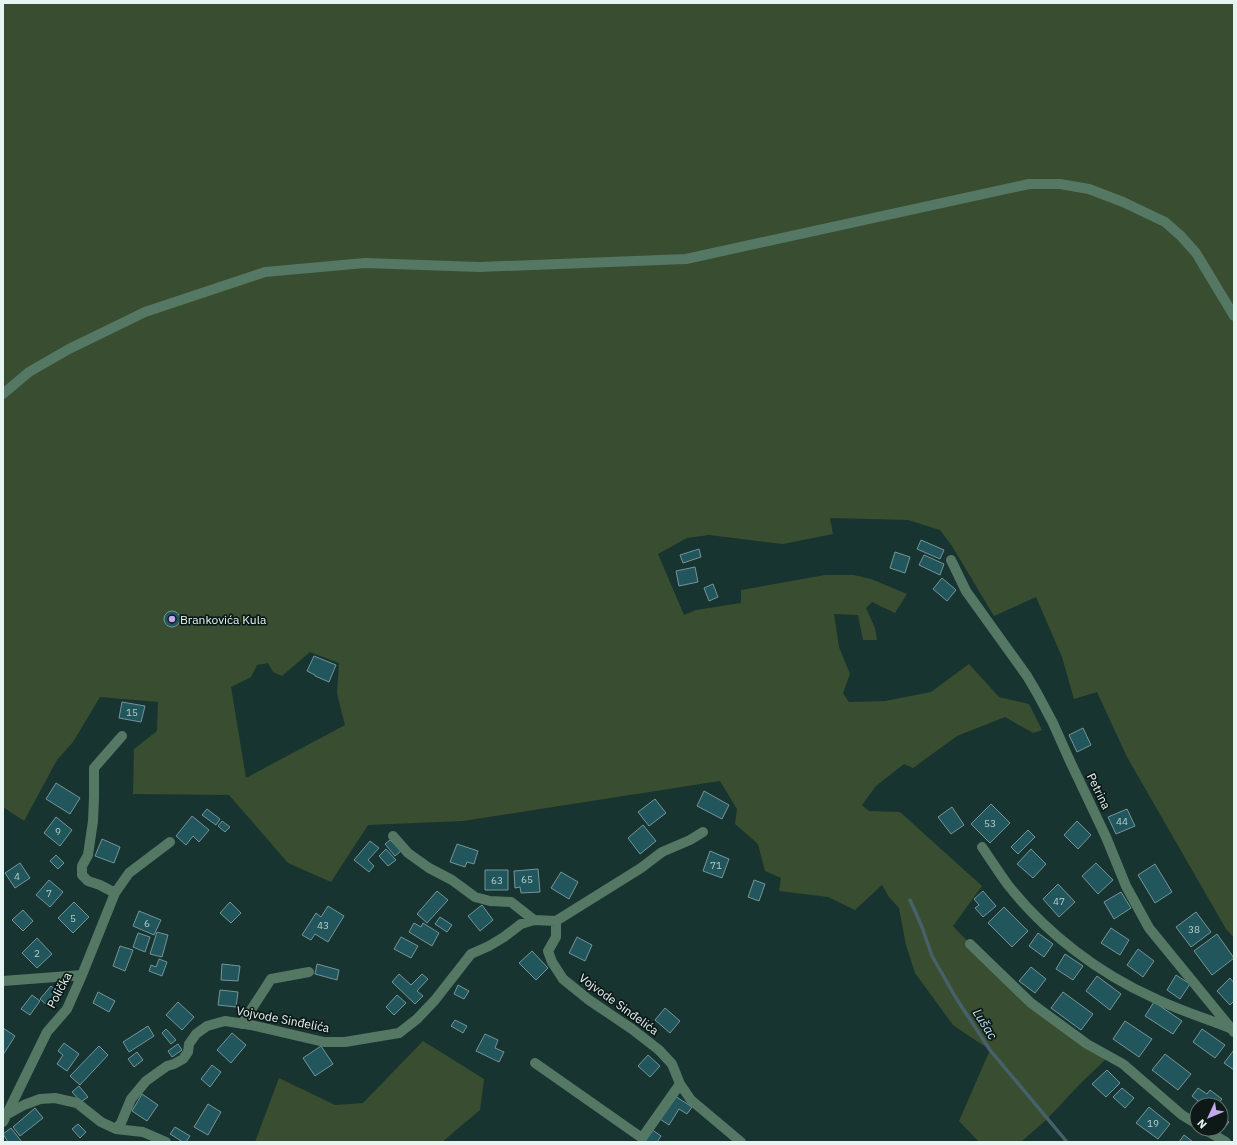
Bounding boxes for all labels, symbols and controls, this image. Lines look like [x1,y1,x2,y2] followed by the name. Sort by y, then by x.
[180,612,267,627] place label: Brankovića Kula
[167,614,177,624] marker: Brankovića Kula
[126,706,138,719] house number: 15
[1084,770,1114,812] street label: Petrina
[1116,815,1128,828] house number: 44
[984,817,996,830] house number: 53
[55,825,61,838] house number: 9
[710,859,722,872] house number: 71
[14,870,20,883] house number: 4
[521,873,533,886] house number: 65
[491,874,503,887] house number: 63
[46,887,52,900] house number: 7
[1053,895,1065,908] house number: 47
[70,912,76,925] house number: 5
[144,917,150,930] house number: 6
[317,919,329,932] house number: 43
[1188,923,1200,936] house number: 38
[34,947,40,960] house number: 2
[43,969,75,1011] street label: Polička
[576,970,662,1038] street label: Vojvode Sinđelića
[235,1003,331,1036] street label: Vojvode Sinđelića
[969,1005,1001,1043] water label: Lušac
[1189,1097,1229,1137] north arrow
[1194,1116,1210,1132] text: N
[1147,1117,1159,1130] house number: 19

